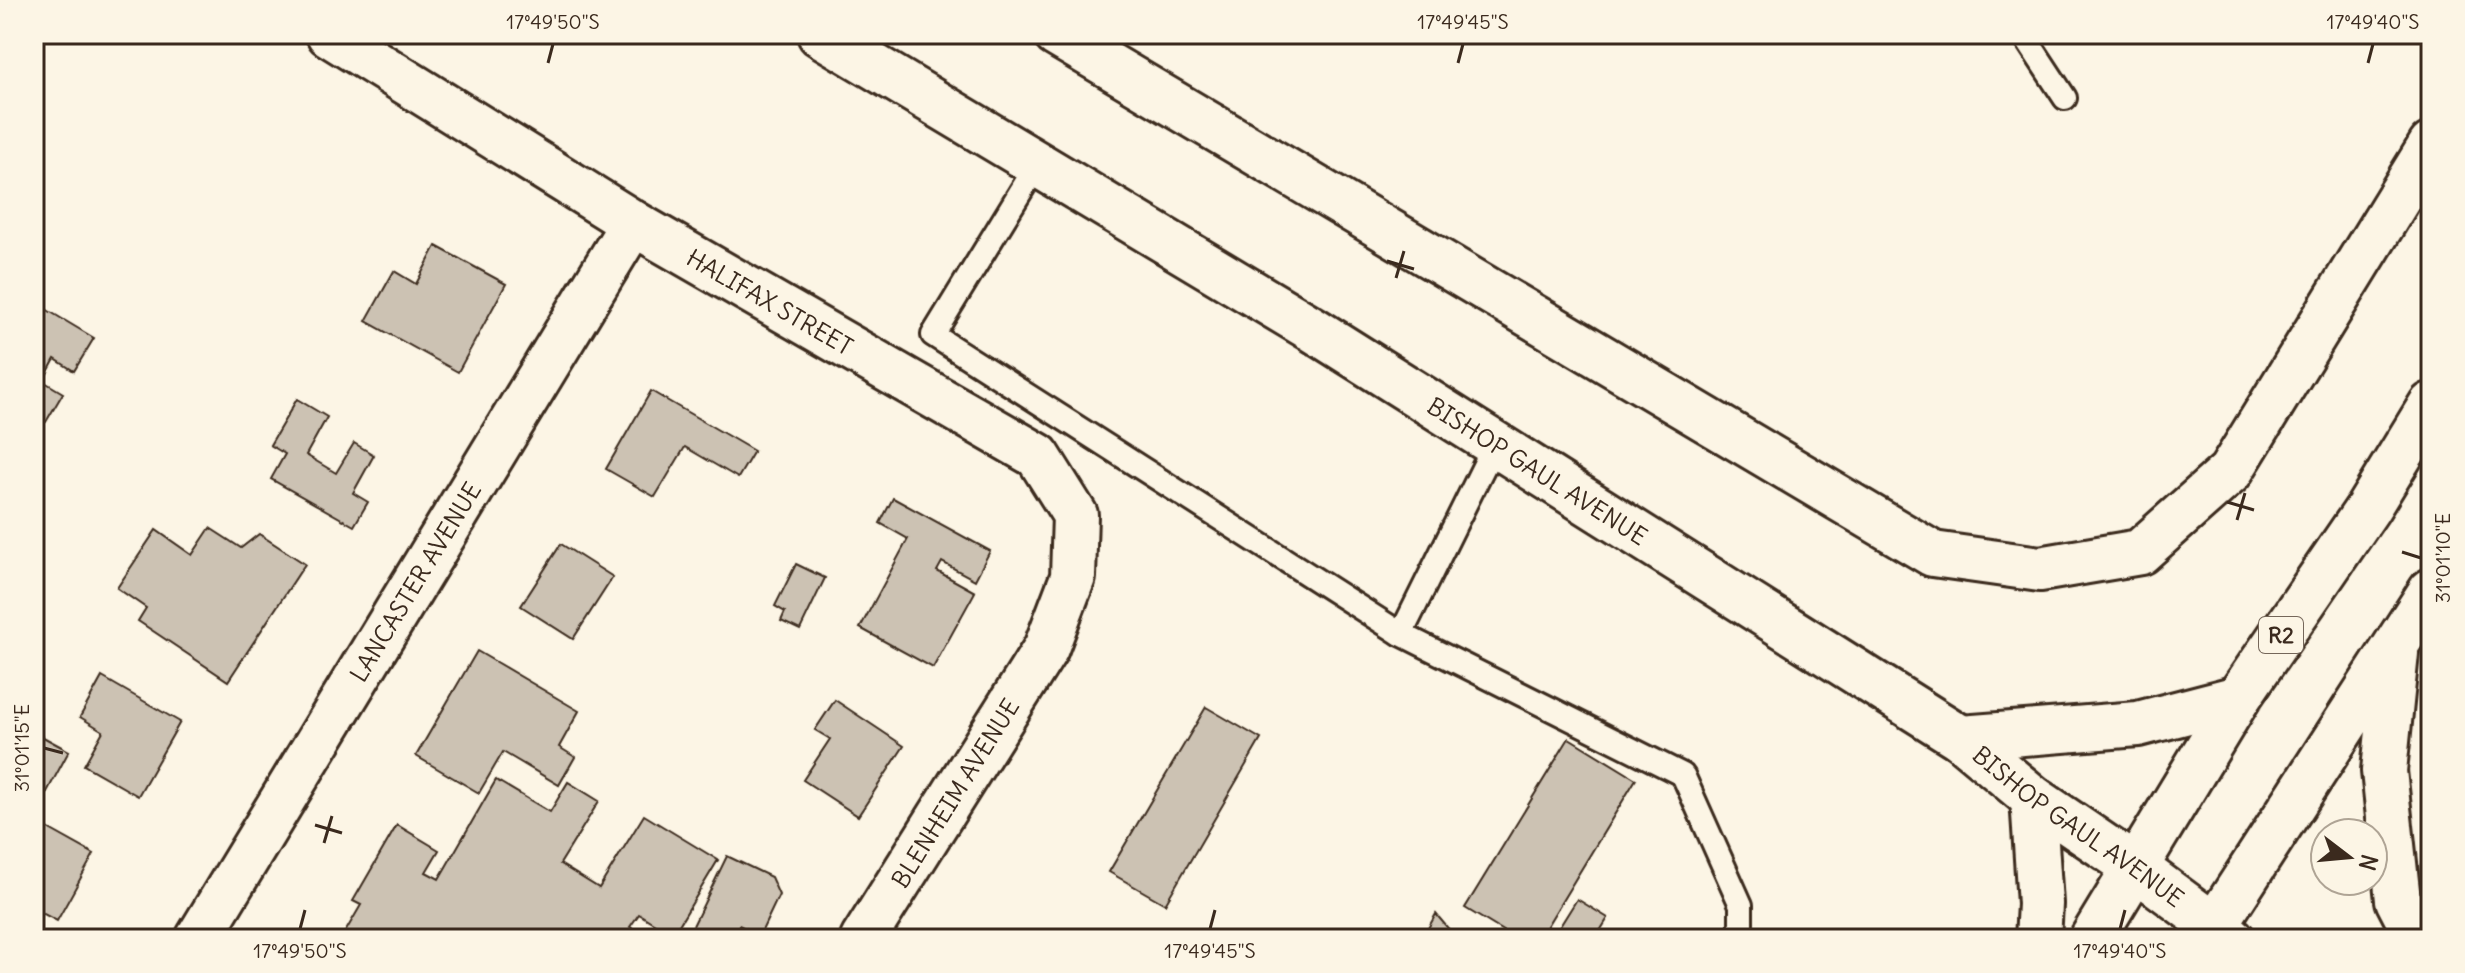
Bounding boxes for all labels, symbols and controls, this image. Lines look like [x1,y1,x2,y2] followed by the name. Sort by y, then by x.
[506,9,600,34] text: 17°49'50"S
[1417,9,1509,34] text: 17°49'45"S
[2327,9,2419,34] text: 17°49'40"S
[682,242,858,361] street label: HALIFAX STREET
[1422,390,1653,551] street label: BISHOP GAUL AVENUE
[343,476,487,687] street label: LANCASTER AVENUE
[2430,513,2455,603] text: 31°01'10"E
[2259,617,2303,653] road number: R2
[885,693,1025,893] street label: BLENHEIM AVENUE
[9,704,34,792] text: 31°01'15"E
[1967,739,2190,913] street label: BISHOP GAUL AVENUE
[2309,817,2389,897] north arrow
[2353,851,2384,874] text: N
[253,938,347,963] text: 17°49'50"S
[1164,938,1256,963] text: 17°49'45"S
[2074,938,2166,963] text: 17°49'40"S

